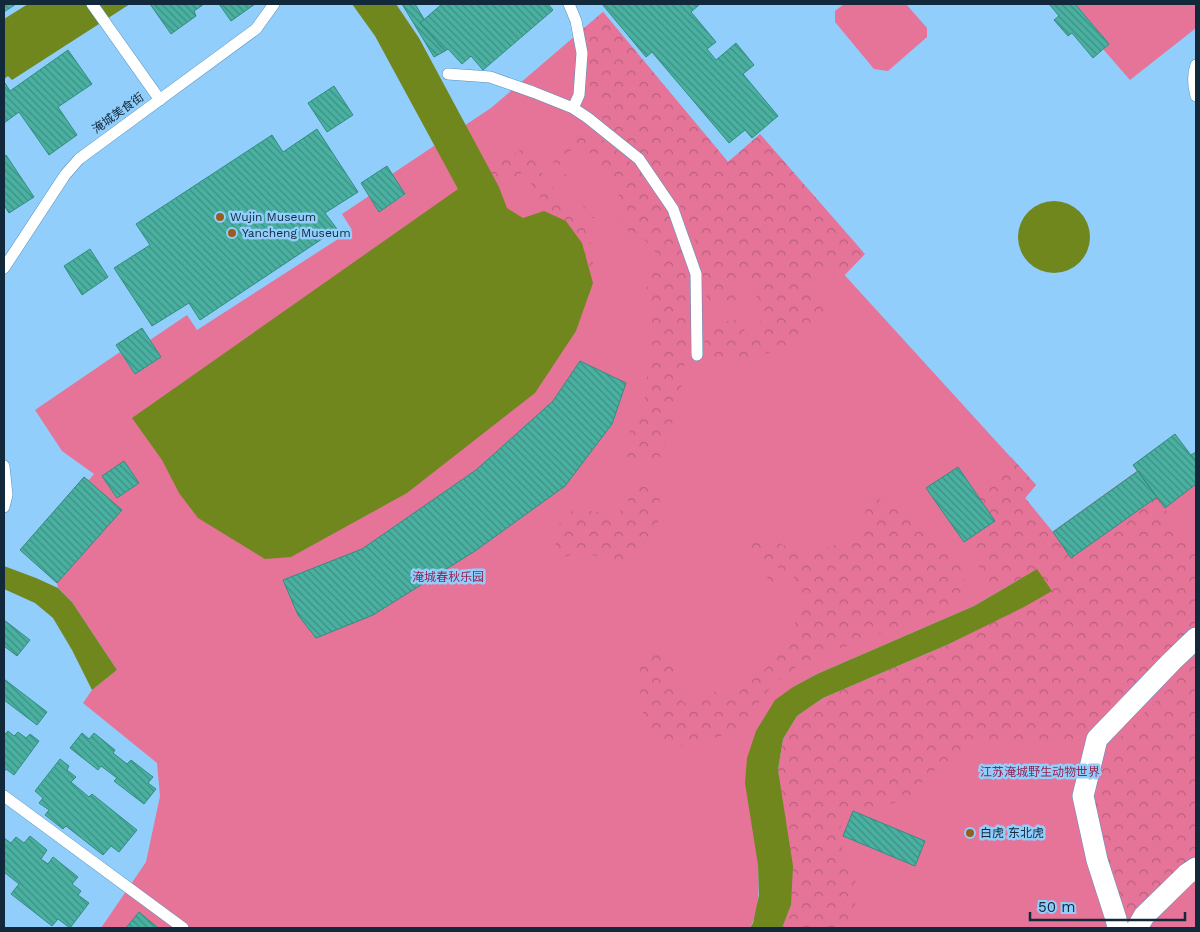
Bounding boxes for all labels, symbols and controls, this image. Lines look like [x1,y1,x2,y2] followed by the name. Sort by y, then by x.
[90,90,146,136] street label: 淹城美食街
[230,210,316,224] place label: Wujin Museum
[214,211,226,223] marker: Wujin Museum
[242,226,351,240] place label: Yancheng Museum
[226,227,238,239] marker: Yancheng Museum
[412,570,484,584] park label: 淹城春秋乐园
[980,765,1100,779] park label: 江苏淹城野生动物世界
[980,826,1044,840] place label: 白虎 东北虎
[964,827,976,839] marker: 白虎 东北虎
[1030,890,1185,922] scale bar
[1038,898,1075,916] text: 50 m

